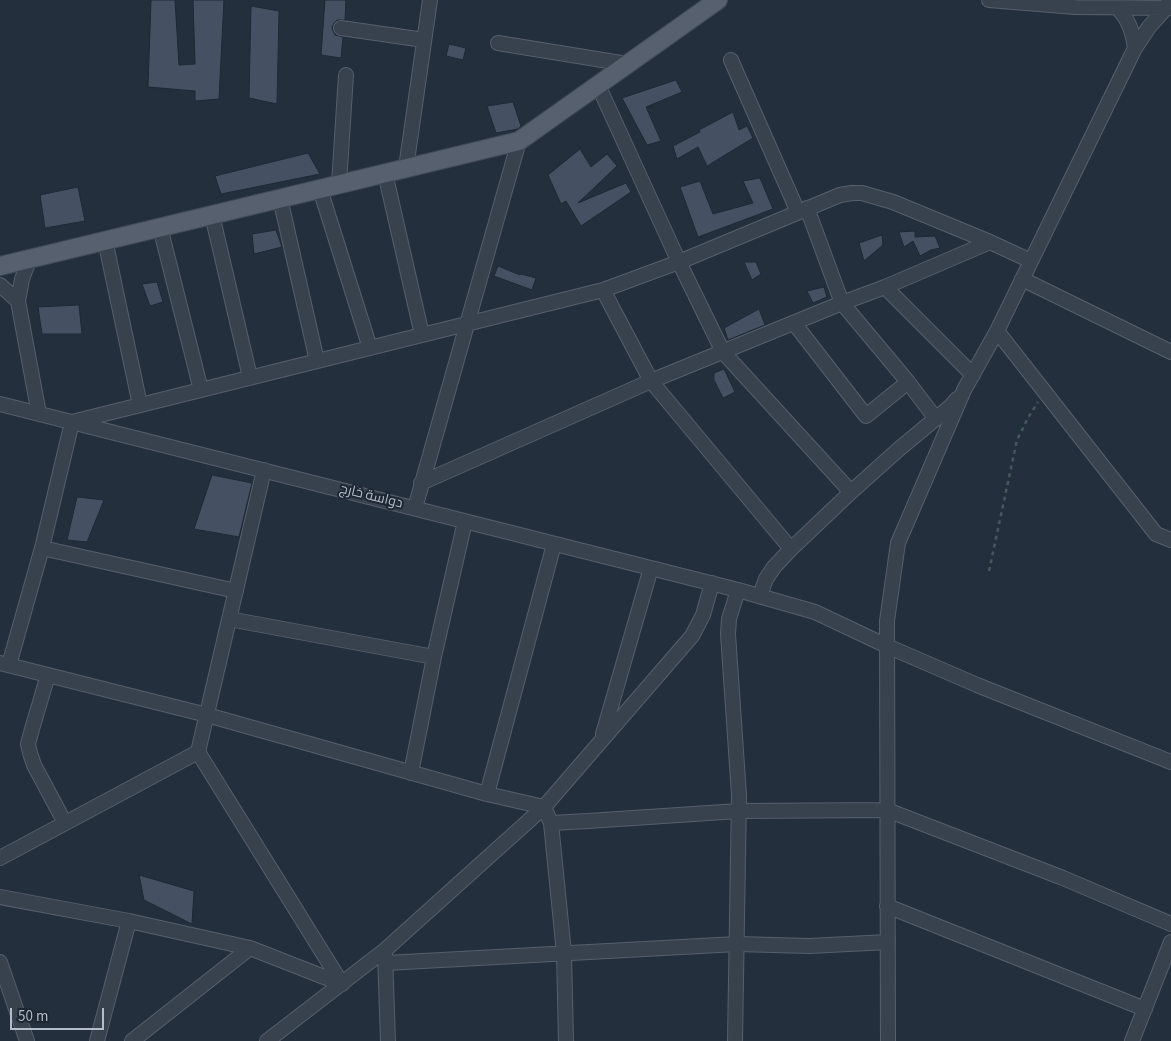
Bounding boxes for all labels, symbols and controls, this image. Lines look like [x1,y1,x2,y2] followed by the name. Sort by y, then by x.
[338,481,404,513] street label: دواسة خارج
[12,998,106,1030] scale bar
[18,1006,48,1027] text: 50 m

